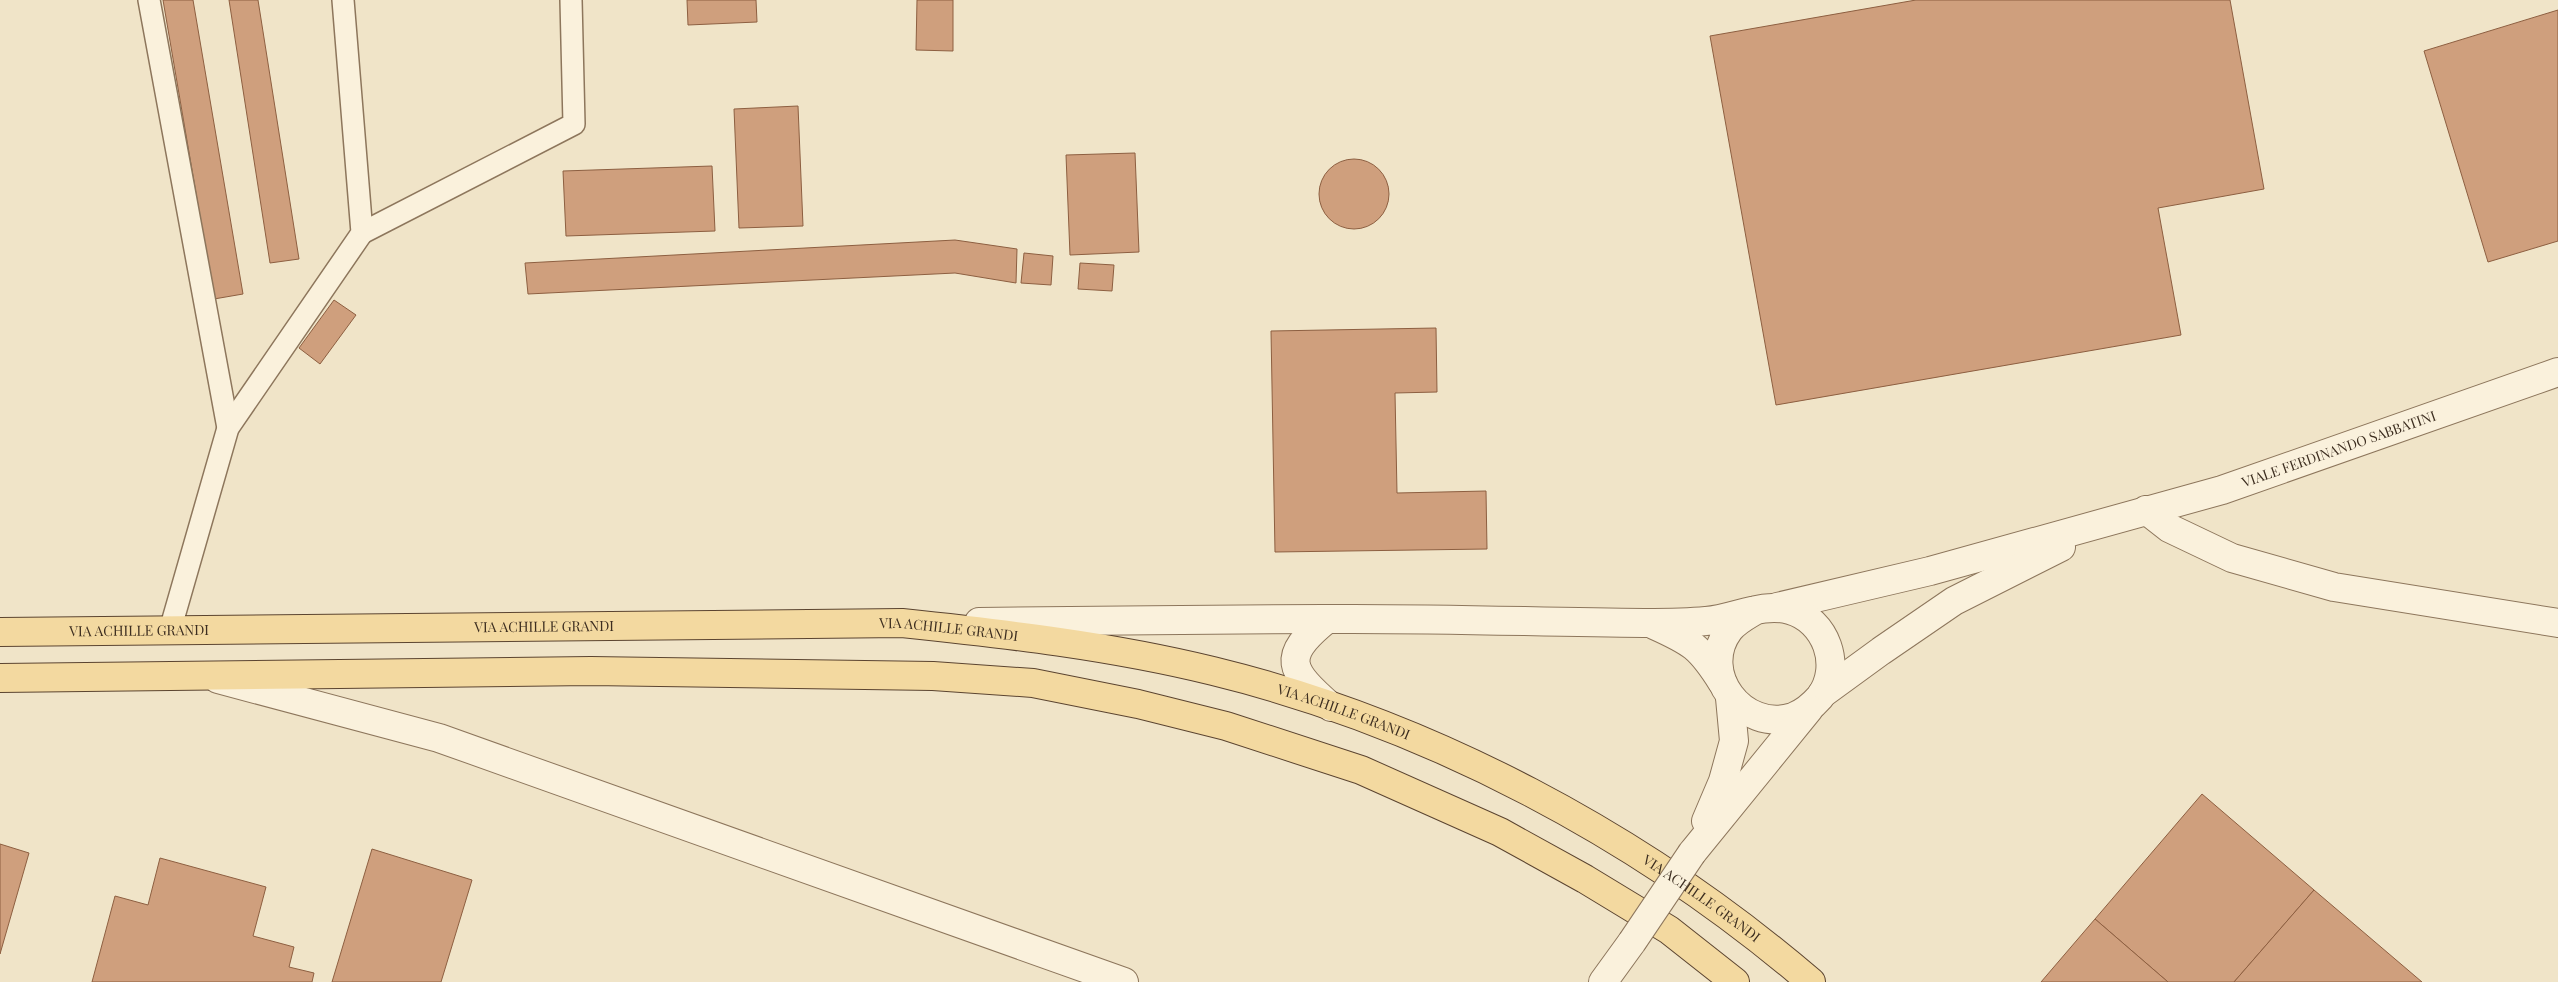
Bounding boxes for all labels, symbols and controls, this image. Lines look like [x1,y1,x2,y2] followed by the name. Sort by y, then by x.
[2238,406,2438,492] street label: VIALE FERDINANDO SABBATINI
[878,613,1020,645] street label: VIA ACHILLE GRANDI
[473,616,614,636] street label: VIA ACHILLE GRANDI
[68,620,209,640] street label: VIA ACHILLE GRANDI
[1274,679,1413,744] street label: VIA ACHILLE GRANDI
[1638,849,1765,946] street label: VIA ACHILLE GRANDI

